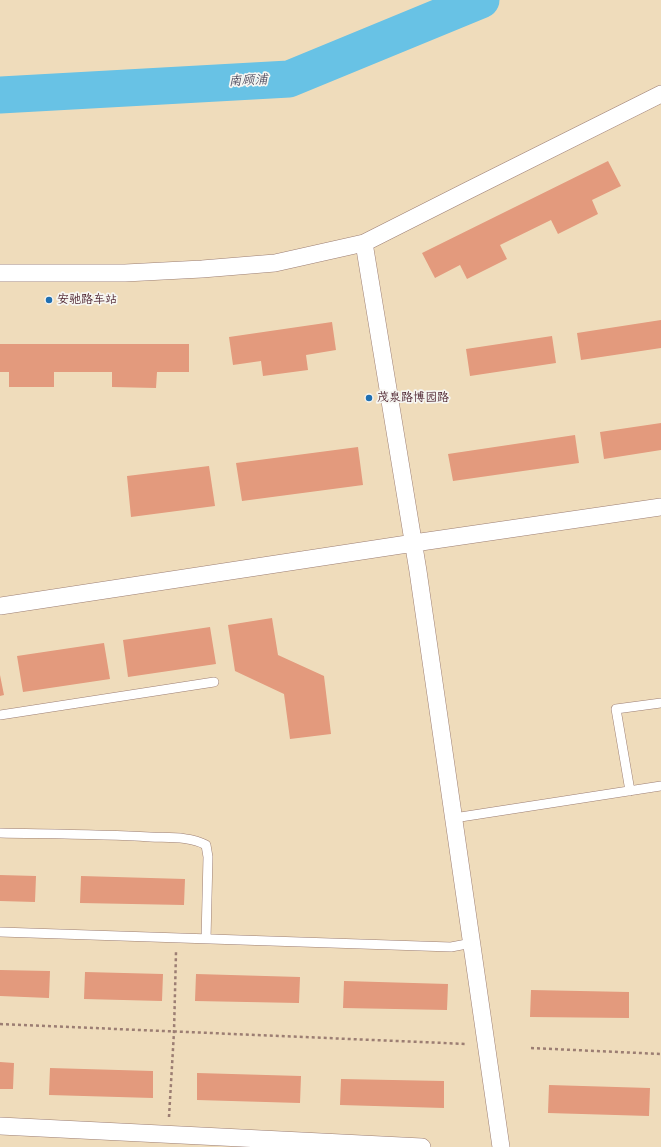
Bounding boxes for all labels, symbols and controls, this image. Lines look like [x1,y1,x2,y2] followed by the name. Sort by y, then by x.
[228,72,268,90] water label: 南顾浦
[57,293,117,307] place label: 安驰路车站
[44,295,54,305] marker: 安驰路车站
[377,391,449,405] place label: 茂泉路博园路
[364,393,374,403] marker: 茂泉路博园路

